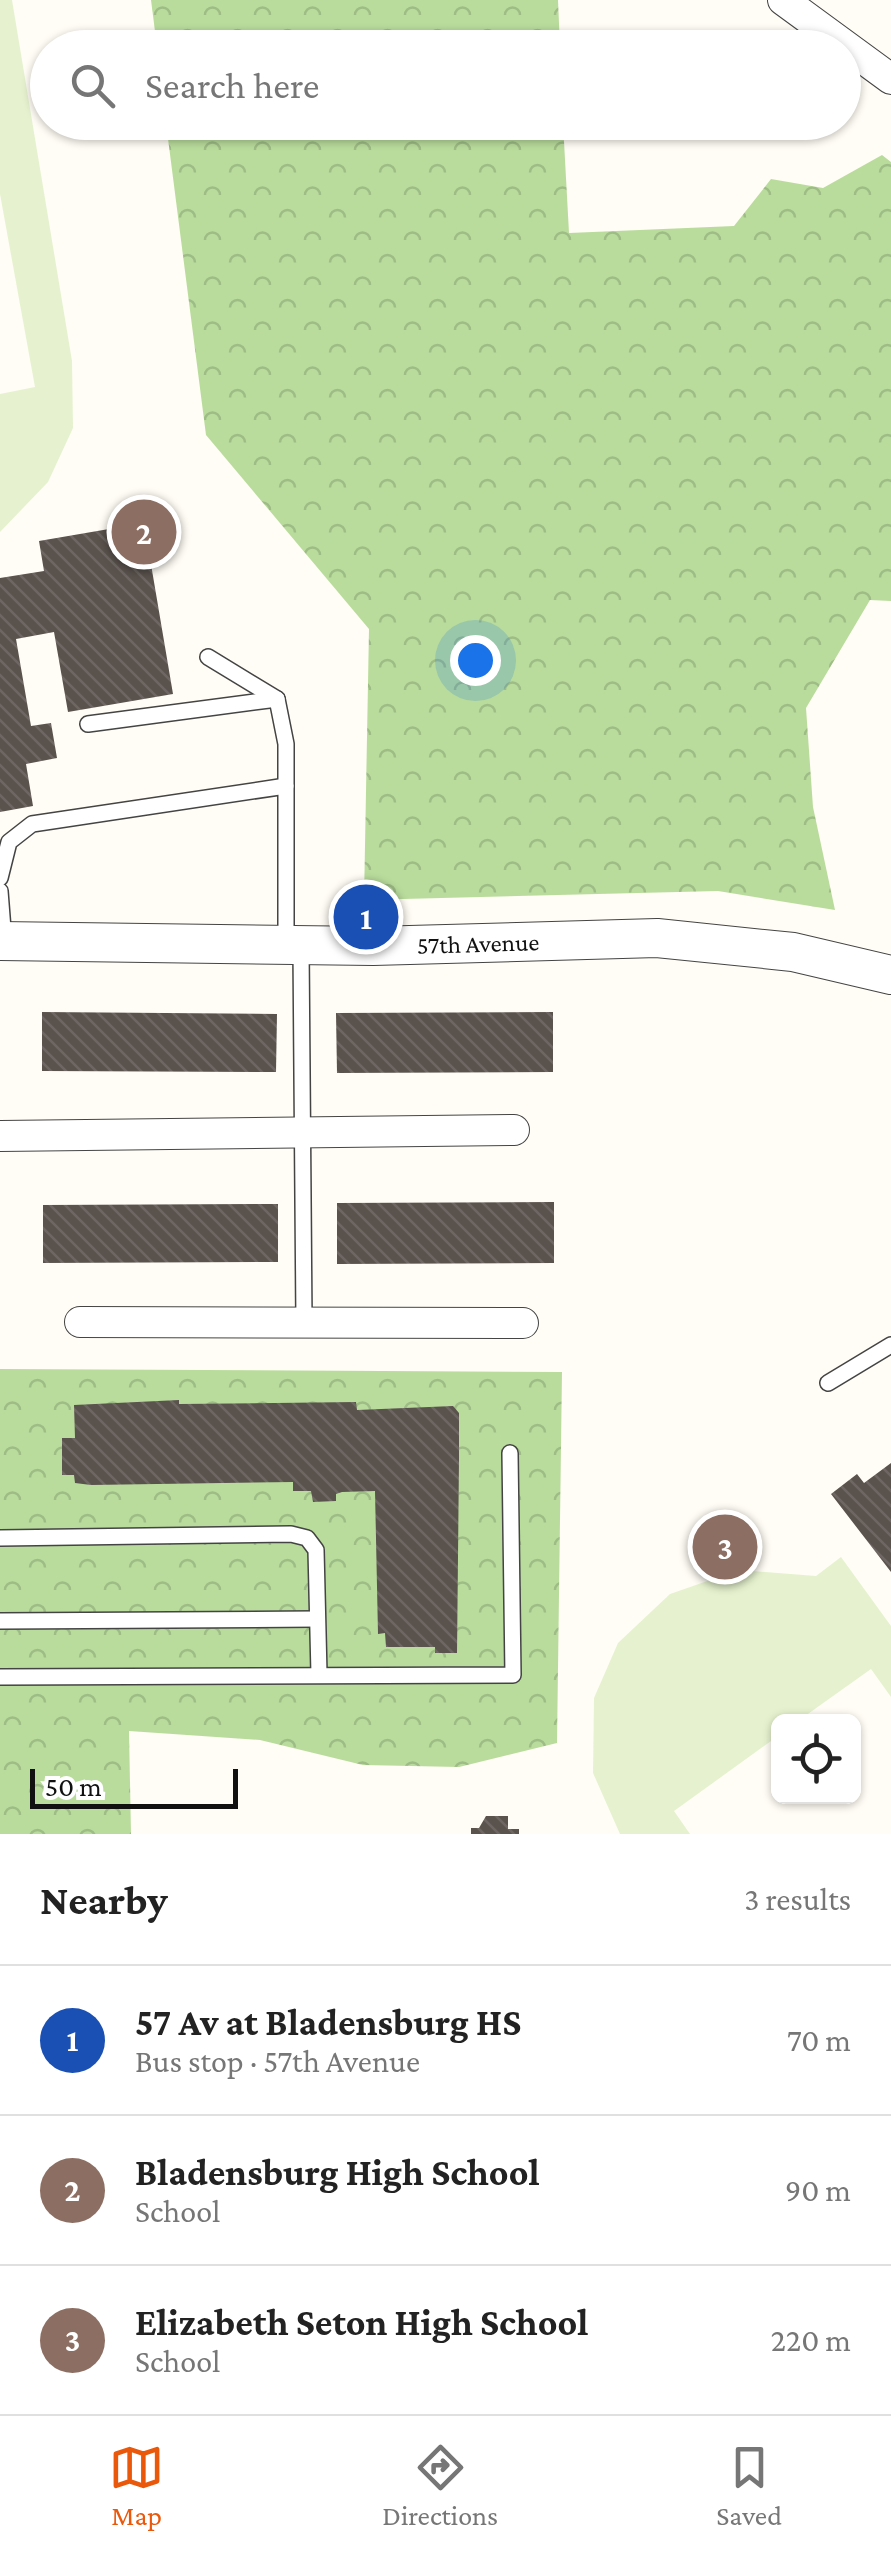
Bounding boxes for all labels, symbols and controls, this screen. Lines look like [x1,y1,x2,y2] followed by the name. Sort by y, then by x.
[30,30,861,140] search box
[65,58,120,113] icon: search
[145,64,319,106] text: Search here
[112,494,176,570] pin: 2
[450,635,501,686] your location
[334,880,398,954] pin: 1
[416,928,540,959] street label: 57th Avenue
[692,1510,758,1584] pin: 3
[771,1714,861,1804] map controls
[771,1714,861,1804] button: locate
[30,1764,238,1808] scale bar
[45,1771,102,1802] text: 50 m
[40,1876,168,1923] text: Nearby
[744,1881,851,1917] text: 3 results
[135,2001,521,2043] text: 57 Av at Bladensburg HS
[67,2022,78,2058] text: 1
[787,2022,851,2058] text: 70 m
[135,2043,420,2079] text: Bus stop · 57th Avenue
[135,2151,539,2193] text: Bladensburg High School
[64,2172,81,2208] text: 2
[785,2172,851,2208] text: 90 m
[135,2193,220,2229] text: School
[135,2301,588,2343] text: Elizabeth Seton High School
[65,2322,80,2358] text: 3
[771,2322,851,2358] text: 220 m
[135,2343,220,2379] text: School
[109,2440,164,2531] tab: Map
[382,2440,498,2531] tab: Directions
[716,2440,782,2531] tab: Saved

